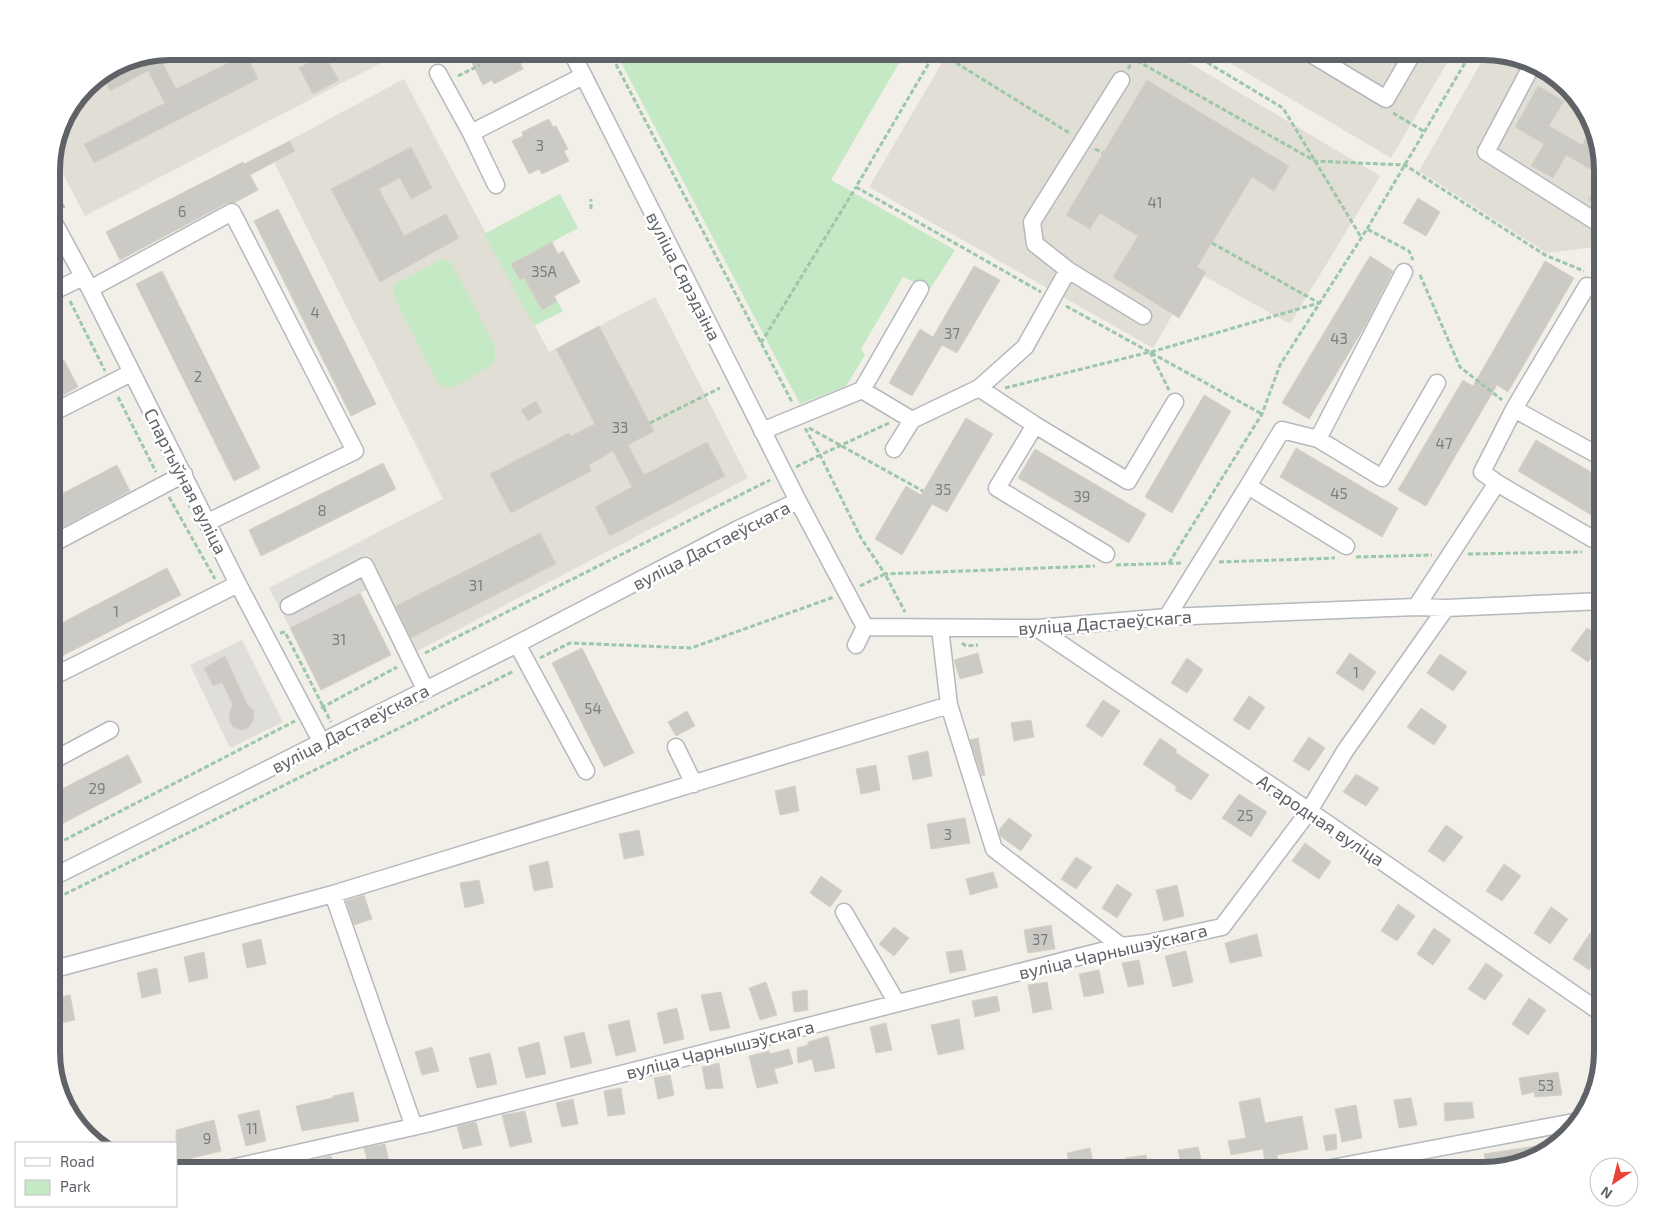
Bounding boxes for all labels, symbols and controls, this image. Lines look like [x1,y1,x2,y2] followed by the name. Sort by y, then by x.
[536,136,544,154] house number: 3
[1147,193,1163,211] house number: 41
[178,202,186,220] house number: 6
[642,208,726,344] street label: вуліца Сярэдзіна
[531,262,558,280] house number: 35А
[310,303,320,321] house number: 4
[944,324,960,342] house number: 37
[1330,329,1348,347] house number: 43
[194,367,202,385] house number: 2
[140,404,232,558] street label: Спартыўная вуліца
[612,418,628,436] house number: 33
[1436,434,1453,452] house number: 47
[935,480,951,498] house number: 35
[1330,484,1348,502] house number: 45
[1074,487,1090,505] house number: 39
[629,496,793,594] street label: вуліца Дастаеўскага
[317,501,327,519] house number: 8
[469,576,483,594] house number: 31
[113,602,119,620] house number: 1
[1017,605,1193,639] street label: вуліца Дастаеўскага
[332,630,346,648] house number: 31
[1353,663,1359,681] house number: 1
[268,679,432,777] street label: вуліца Дастаеўскага
[584,699,602,717] house number: 54
[1253,769,1389,871] street label: Агародная вуліца
[88,779,106,797] house number: 29
[1237,806,1253,824] house number: 25
[944,825,952,843] house number: 3
[1017,919,1209,983] street label: вуліца Чарнышэўскага
[1032,930,1048,948] house number: 37
[624,1015,816,1083] street label: вуліца Чарнышэўскага
[1538,1076,1554,1094] house number: 53
[246,1119,258,1137] house number: 11
[203,1129,211,1147] house number: 9
[15,1142,178,1207] legend
[60,1152,95,1170] text: Road
[1589,1157,1639,1207] north arrow
[60,1177,91,1195] text: Park
[1597,1183,1615,1203] text: N

